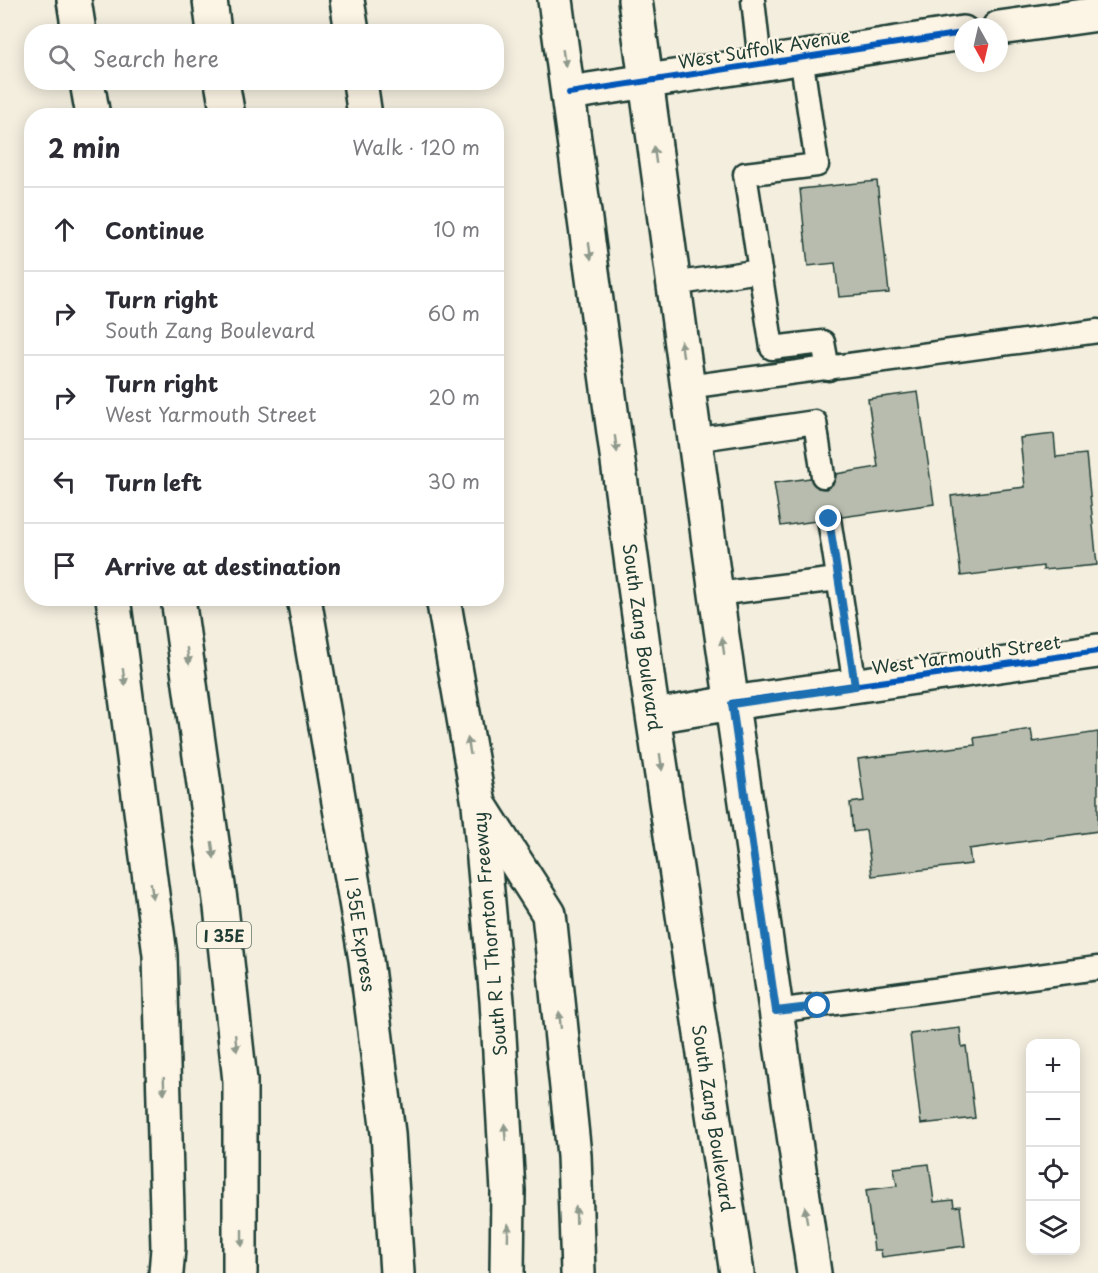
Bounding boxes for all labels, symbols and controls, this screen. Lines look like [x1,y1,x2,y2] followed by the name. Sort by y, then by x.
[954,18,1008,72] north arrow
[676,21,852,75] street label: West Suffolk Avenue
[24,24,504,90] search box
[45,41,78,74] icon: search
[93,41,219,74] text: Search here
[559,48,568,67] one-way arrow
[48,128,121,167] text: 2 min
[352,132,480,162] text: Walk · 120 m
[651,146,660,165] one-way arrow
[48,213,81,246] icon: ahead
[105,213,204,246] text: Continue
[433,214,480,244] text: 10 m
[586,242,595,261] one-way arrow
[105,282,218,315] text: Turn right
[48,297,81,330] icon: right
[428,298,480,328] text: 60 m
[105,315,315,345] text: South Zang Boulevard
[677,339,686,358] one-way arrow
[105,366,218,399] text: Turn right
[48,381,81,414] icon: right
[428,382,480,412] text: 20 m
[105,399,317,429] text: West Yarmouth Street
[612,435,621,454] one-way arrow
[48,465,81,498] icon: left
[105,465,202,498] text: Turn left
[427,466,480,496] text: 30 m
[815,505,841,531] route end
[616,542,670,732] street label: South Zang Boulevard
[48,549,81,582] icon: arrive
[105,549,341,582] text: Arrive at destination
[870,627,1062,681] street label: West Yarmouth Street
[719,636,728,655] one-way arrow
[183,647,192,666] one-way arrow
[119,668,128,687] one-way arrow
[464,737,473,756] one-way arrow
[656,753,665,772] one-way arrow
[465,811,513,1057] street label: South R L Thornton Freeway
[209,840,218,859] one-way arrow
[339,874,383,994] street label: I 35E Express
[147,882,156,901] one-way arrow
[197,922,251,948] road number: I 35E
[804,992,830,1018] route start
[555,1011,565,1030] one-way arrow
[686,1023,742,1213] street label: South Zang Boulevard
[231,1034,241,1053] one-way arrow
[1026,1039,1080,1255] map controls
[1026,1039,1080,1093] button: +
[159,1076,169,1095] one-way arrow
[1026,1093,1080,1147] button: −
[500,1123,509,1142] one-way arrow
[1026,1147,1080,1201] button: locate
[1026,1201,1080,1255] button: layers
[572,1205,581,1224] one-way arrow
[801,1205,810,1224] one-way arrow
[503,1222,513,1241] one-way arrow
[237,1228,247,1247] one-way arrow

